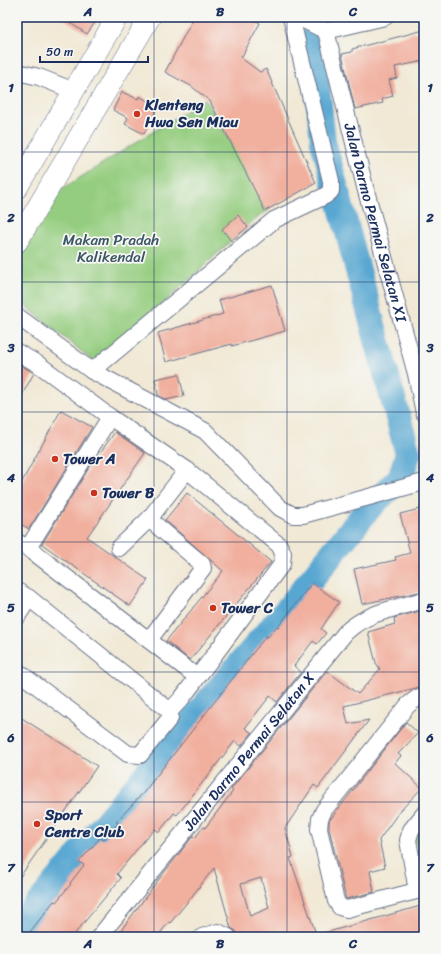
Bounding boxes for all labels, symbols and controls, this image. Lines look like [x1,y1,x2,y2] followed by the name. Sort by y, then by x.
[83,0,92,23] text: A
[216,0,225,23] text: B
[348,0,358,23] text: C
[40,38,148,64] scale bar
[46,41,73,63] text: 50 m
[8,76,14,99] text: 1
[427,76,433,99] text: 1
[144,92,239,135] place label: Klenteng Hwa Sen Miau
[132,109,142,119] marker: Klenteng Hwa Sen Miau
[336,119,414,326] street label: Jalan Darmo Permai Selatan XI
[6,206,15,229] text: 2
[425,206,434,229] text: 2
[63,227,159,270] park label: Makam Pradah Kalikendal
[6,336,15,359] text: 3
[425,336,434,359] text: 3
[63,446,116,472] place label: Tower A
[50,454,60,464] marker: Tower A
[6,466,16,489] text: 4
[425,466,435,489] text: 4
[102,480,155,506] place label: Tower B
[89,488,99,498] marker: Tower B
[221,595,274,621] place label: Tower C
[7,596,15,619] text: 5
[426,596,434,619] text: 5
[208,603,218,613] marker: Tower C
[176,666,322,837] street label: Jalan Darmo Permai Selatan X
[6,726,15,749] text: 6
[425,726,434,749] text: 6
[44,802,124,845] place label: Sport Centre Club
[32,819,42,829] marker: Sport Centre Club
[7,856,16,879] text: 7
[426,856,435,879] text: 7
[83,932,92,954] text: A
[216,932,225,954] text: B
[348,932,358,954] text: C

